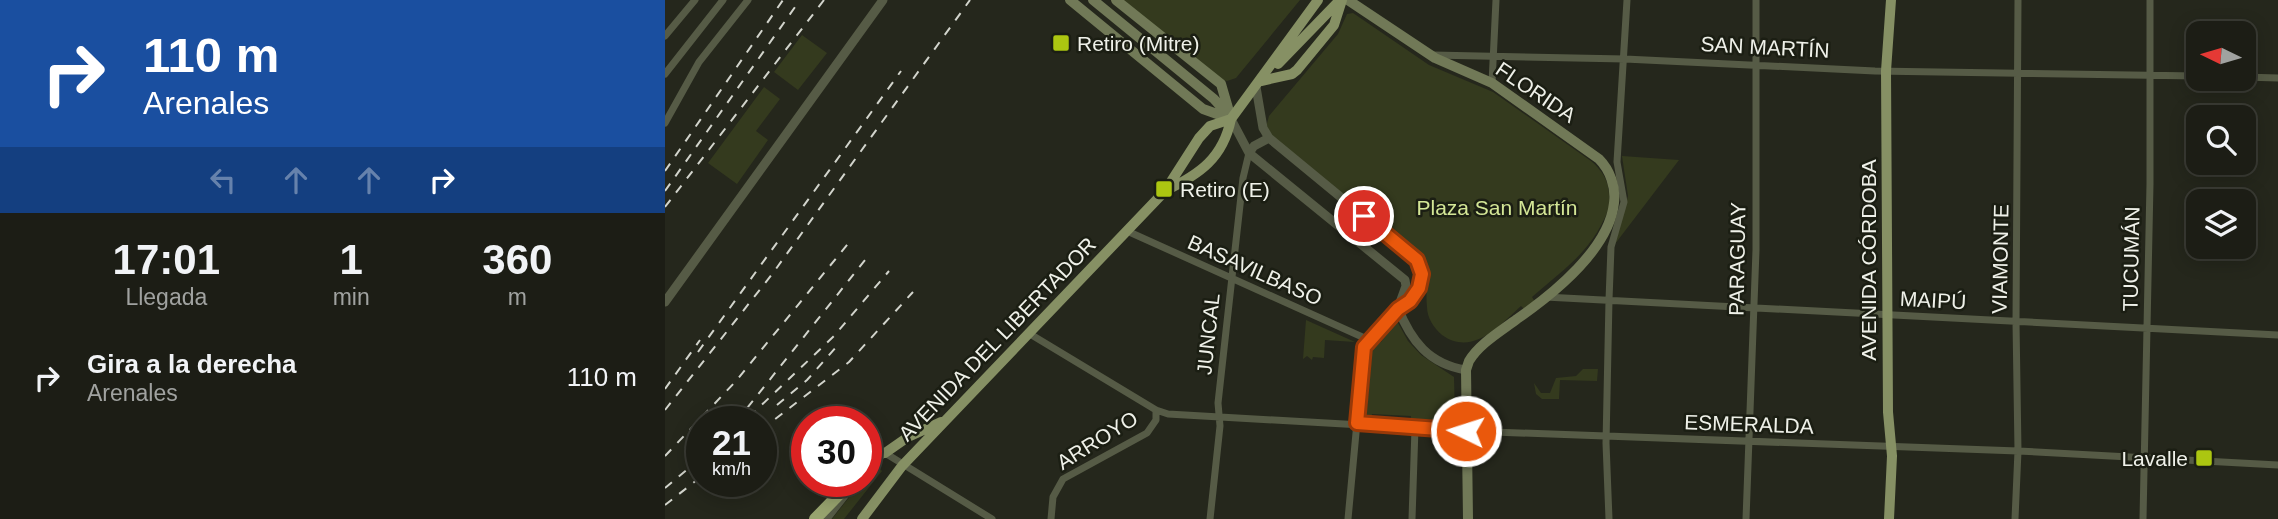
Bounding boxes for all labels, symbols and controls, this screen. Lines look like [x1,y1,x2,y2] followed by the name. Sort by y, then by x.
[2186,21,2256,91] north arrow
[2186,21,2256,259] map controls
[28,28,119,119] icon: right
[143,28,279,82] text: 110 m
[1077,32,1200,55] place label: Retiro (Mitre)
[1700,32,1830,62] street label: SAN MARTÍN
[1051,33,1071,53] marker: Retiro (Mitre)
[1492,57,1580,127] street label: FLORIDA
[143,85,269,121] text: Arenales
[2186,105,2256,175] button: search
[1857,159,1880,361] street label: AVENIDA CÓRDOBA
[204,161,242,199] icon: left
[277,161,315,199] icon: ahead
[350,161,388,199] icon: ahead
[423,161,461,199] icon: right
[1180,178,1270,201] place label: Retiro (E)
[1154,179,1174,199] marker: Retiro (E)
[1334,186,1394,246] pin
[2186,189,2256,259] button: layers
[1416,196,1578,219] park label: Plaza San Martín
[1345,197,1383,235] icon: arrive
[1725,202,1749,316] street label: PARAGUAY
[1988,204,2012,314] street label: VIAMONTE
[2119,206,2143,312] street label: TUCUMÁN
[1184,230,1326,310] street label: BASAVILBASO
[894,233,1100,445] street label: AVENIDA DEL LIBERTADOR
[113,236,220,283] text: 17:01
[339,236,363,283] text: 1
[482,236,552,283] text: 360
[125,284,207,310] text: Llegada
[333,284,370,310] text: min
[508,284,527,310] text: m
[1899,287,1967,313] street label: MAIPÚ
[1192,292,1224,376] street label: JUNCAL
[87,349,297,379] text: Gira a la derecha
[28,359,66,397] icon: right
[567,362,637,392] text: 110 m
[87,380,178,406] text: Arenales
[1429,394,1503,468] position arrow
[791,406,882,497] speed limit sign: 30
[1052,406,1142,474] street label: ARROYO
[1684,410,1814,438] street label: ESMERALDA
[712,423,751,462] text: 21
[2121,447,2188,470] place label: Lavalle
[2194,448,2214,468] marker: Lavalle
[712,459,751,479] text: km/h

